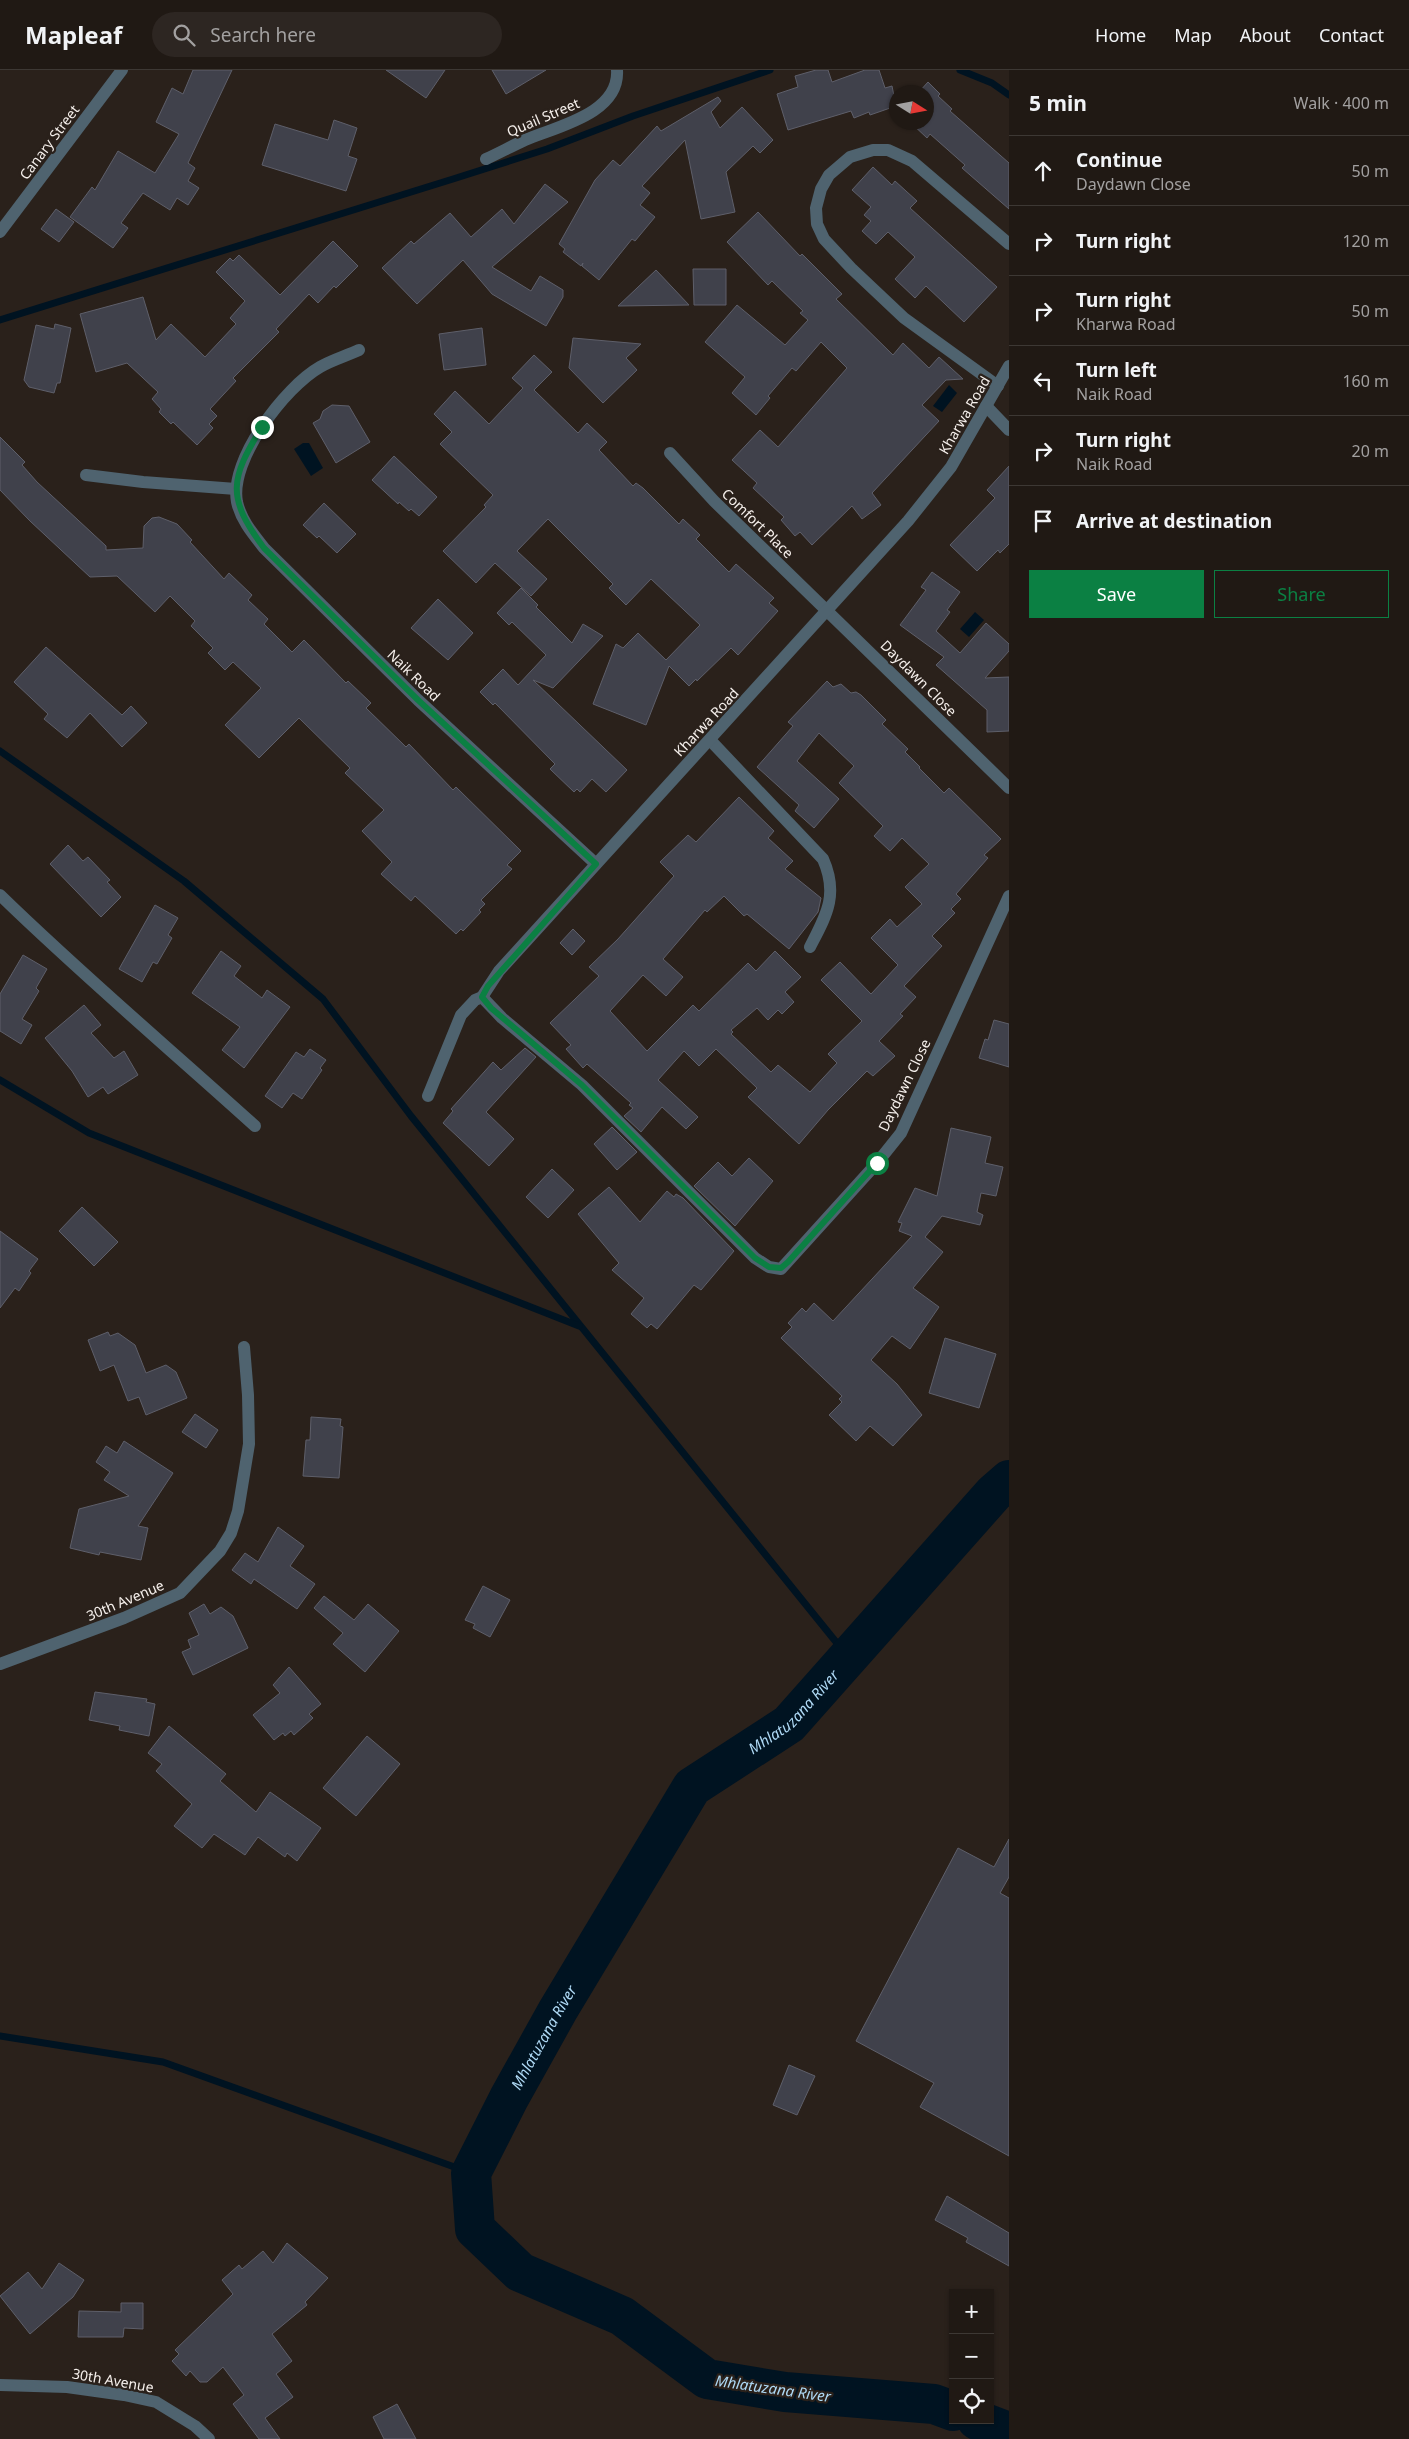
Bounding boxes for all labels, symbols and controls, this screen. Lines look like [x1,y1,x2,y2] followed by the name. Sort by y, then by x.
[152,12,502,57] search box
[25,18,122,51] text: Mapleaf
[170,21,198,49] icon: search
[210,22,316,48] text: Search here
[1095,23,1146,47] text: Home
[1174,23,1212,47] text: Map
[1240,23,1291,47] text: About
[1319,23,1384,47] text: Contact
[889,85,934,130] north arrow
[1029,89,1087,117] text: 5 min
[1294,92,1389,114] text: Walk · 400 m
[504,93,582,141] street label: Quail Street
[15,101,83,183] street label: Canary Street
[1076,147,1162,173] text: Continue
[1029,157,1057,185] icon: ahead
[1352,160,1389,182] text: 50 m
[1076,173,1191,195] text: Daydawn Close
[1029,227,1057,255] icon: right
[1076,228,1171,254] text: Turn right
[1342,230,1389,252] text: 120 m
[1076,287,1171,313] text: Turn right
[1029,297,1057,325] icon: right
[1352,300,1389,322] text: 50 m
[1076,313,1176,335] text: Kharwa Road
[1076,357,1157,383] text: Turn left
[1029,367,1057,395] icon: left
[1342,370,1389,392] text: 160 m
[934,373,994,457] street label: Kharwa Road
[1076,383,1152,405] text: Naik Road
[251,416,274,439] route end
[1076,427,1171,453] text: Turn right
[1029,437,1057,465] icon: right
[1352,440,1389,462] text: 20 m
[1076,453,1152,475] text: Naik Road
[718,484,798,562] street label: Comfort Place
[1029,507,1057,535] icon: arrive
[1076,508,1272,534] text: Arrive at destination
[1029,570,1204,618] button: Save
[1214,570,1389,618] button: Share
[877,636,961,720] street label: Daydawn Close
[383,645,445,705] street label: Naik Road
[669,684,743,760] street label: Kharwa Road
[873,1036,935,1134] street label: Daydawn Close
[866,1152,889,1175] route start
[83,1575,167,1625] street label: 30th Avenue
[744,1665,843,1758] water label: Mhlatuzana River
[506,1980,581,2093] water label: Mhlatuzana River
[949,2289,994,2424] map controls
[949,2289,994,2334] button: +
[949,2334,994,2379] button: −
[71,2363,155,2397] street label: 30th Avenue
[714,2370,833,2406] water label: Mhlatuzana River
[949,2379,994,2424] button: locate

